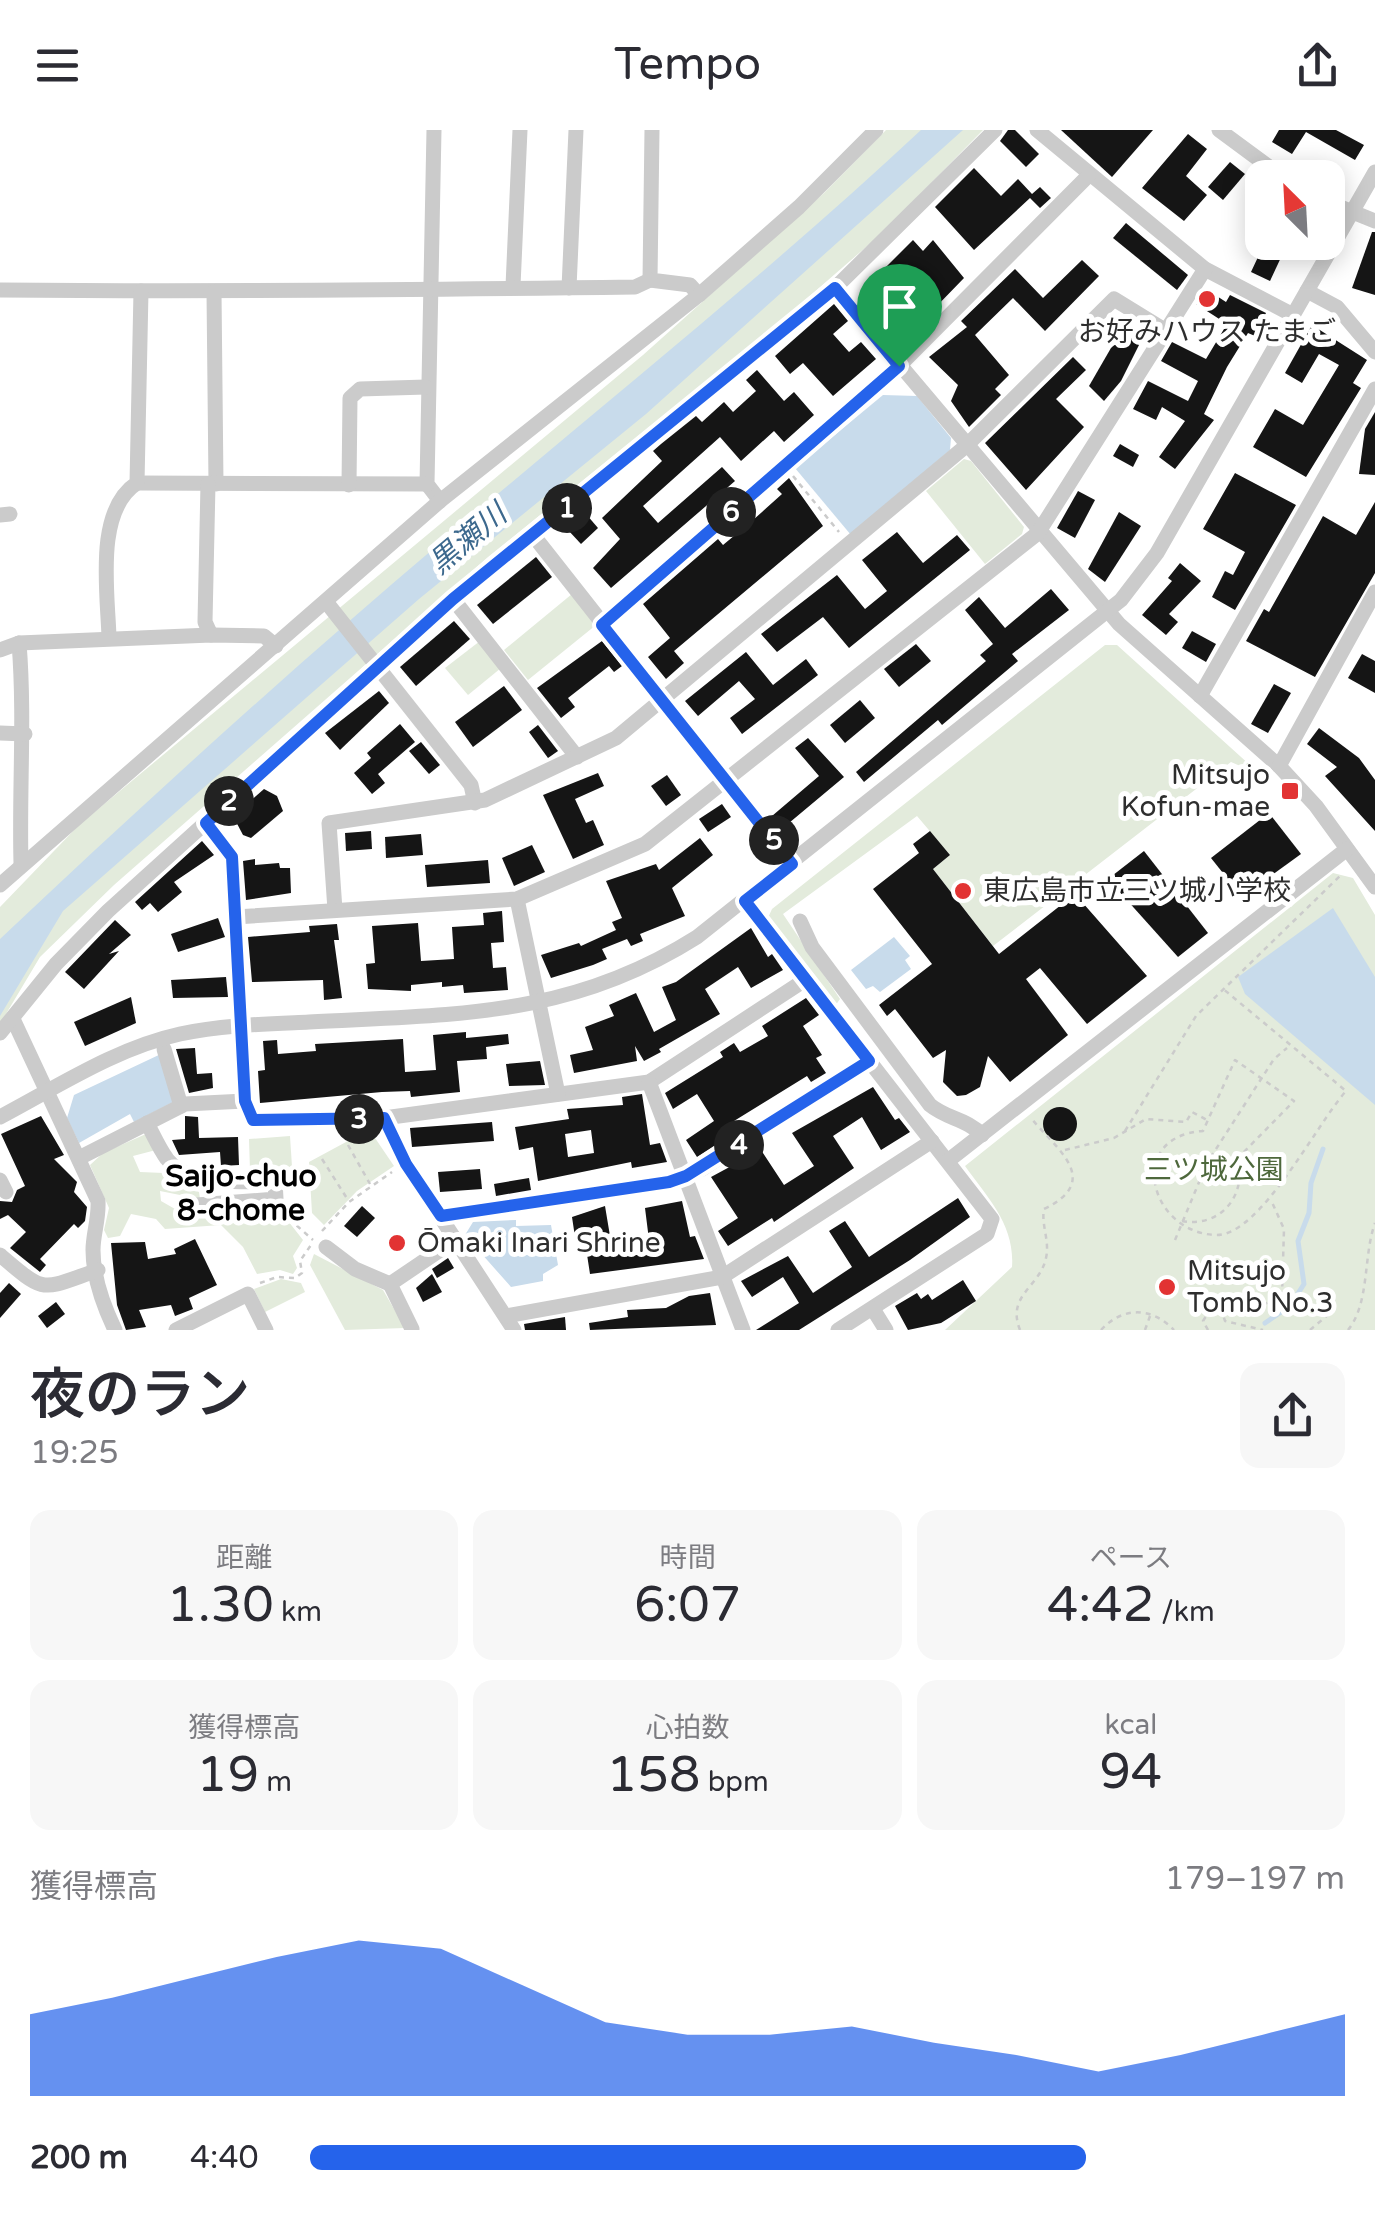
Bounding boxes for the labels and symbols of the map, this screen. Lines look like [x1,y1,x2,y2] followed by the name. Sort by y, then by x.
[1245,160,1345,260] north arrow
[857,264,942,367] pin
[1196,288,1218,310] marker: お好みハウス たまご
[1078,315,1336,349] place label: お好みハウス たまご
[542,483,592,533] pin: 1
[706,487,756,537] pin: 6
[422,494,517,582] water label: 黒瀬川
[1121,758,1270,824] place label: Mitsujo Kofun-mae
[204,776,254,826] pin: 2
[1279,780,1301,802] marker: Mitsujo Kofun-mae
[749,815,799,865] pin: 5
[983,874,1291,908] place label: 東広島市立三ツ城小学校
[952,880,974,902] marker: 東広島市立三ツ城小学校
[334,1094,384,1144] pin: 3
[714,1120,764,1170] pin: 4
[1144,1153,1284,1187] park label: 三ツ城公園
[165,1158,317,1229] district label: Saijo-chuo 8-chome
[417,1226,661,1260] place label: Ōmaki Inari Shrine
[386,1232,408,1254] marker: Ōmaki Inari Shrine
[1187,1254,1334,1320] place label: Mitsujo Tomb No.3
[1156,1276,1178,1298] marker: Mitsujo Tomb No.3

